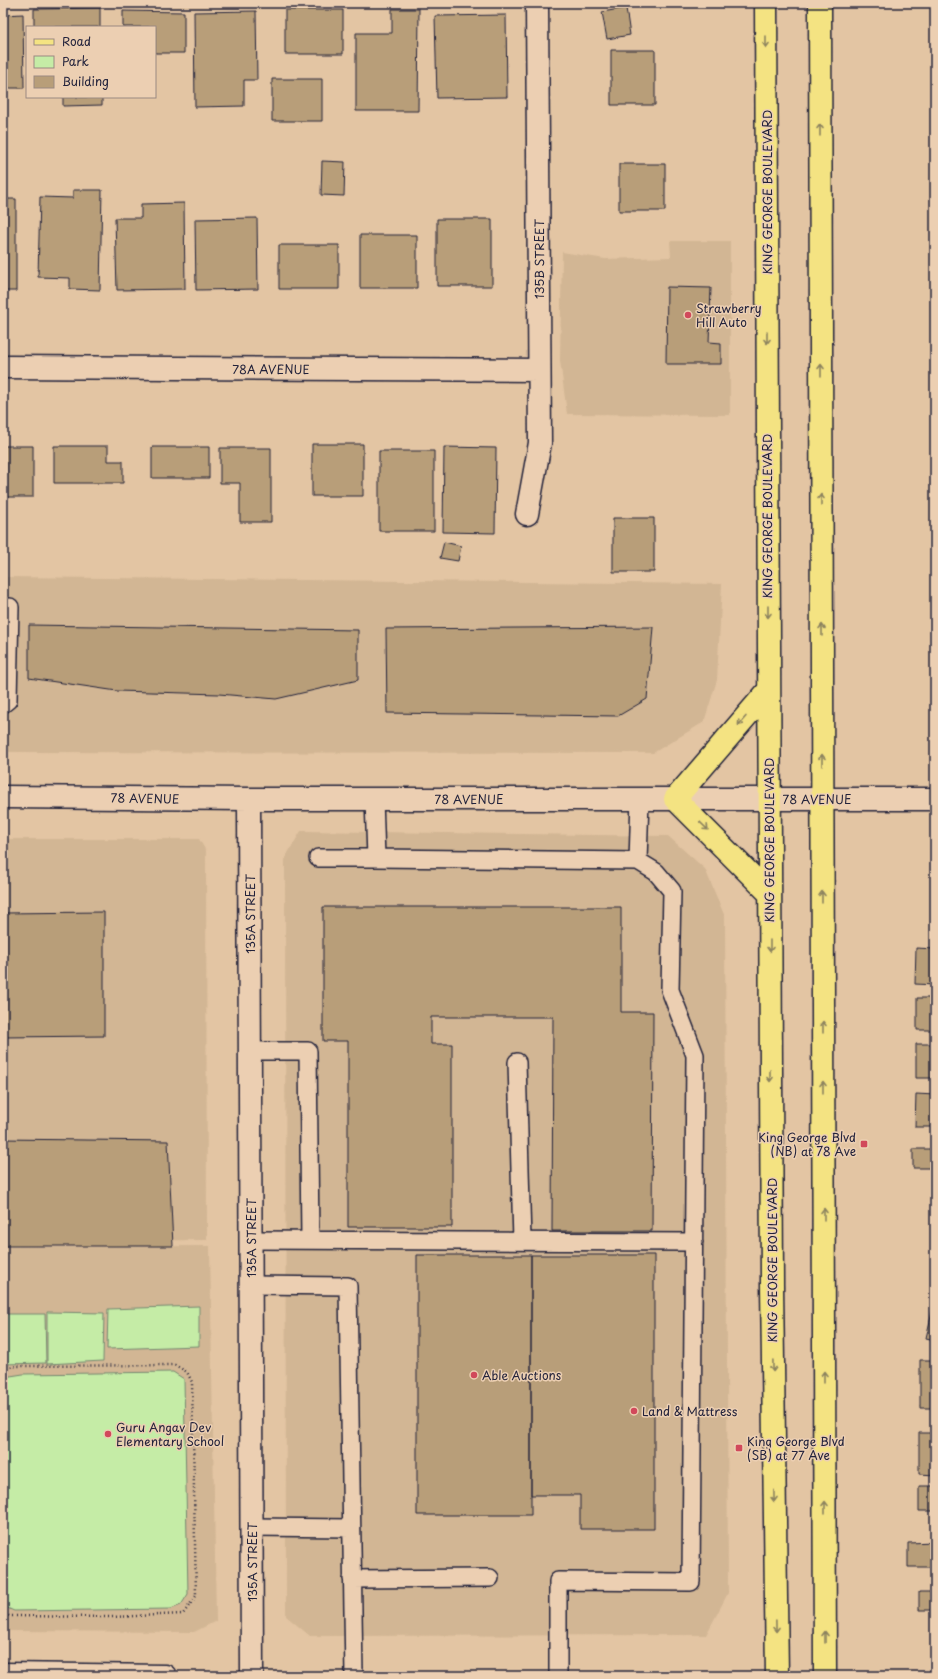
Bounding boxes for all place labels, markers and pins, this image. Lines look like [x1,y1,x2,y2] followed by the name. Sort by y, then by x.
[696,299,762,331] place label: Strawberry Hill Auto
[683,310,693,320] marker: Strawberry Hill Auto
[758,1128,856,1160] place label: King George Blvd (NB) at 78 Ave
[859,1139,869,1149] marker: King George Blvd (NB) at 78 Ave
[482,1366,562,1384] place label: Able Auctions
[469,1370,479,1380] marker: Able Auctions
[642,1402,738,1420] place label: Land & Mattress
[629,1406,639,1416] marker: Land & Mattress
[116,1418,224,1450] place label: Guru Angav Dev Elementary School
[103,1429,113,1439] marker: Guru Angav Dev Elementary School
[747,1432,845,1464] place label: King George Blvd (SB) at 77 Ave
[734,1443,744,1453] marker: King George Blvd (SB) at 77 Ave

